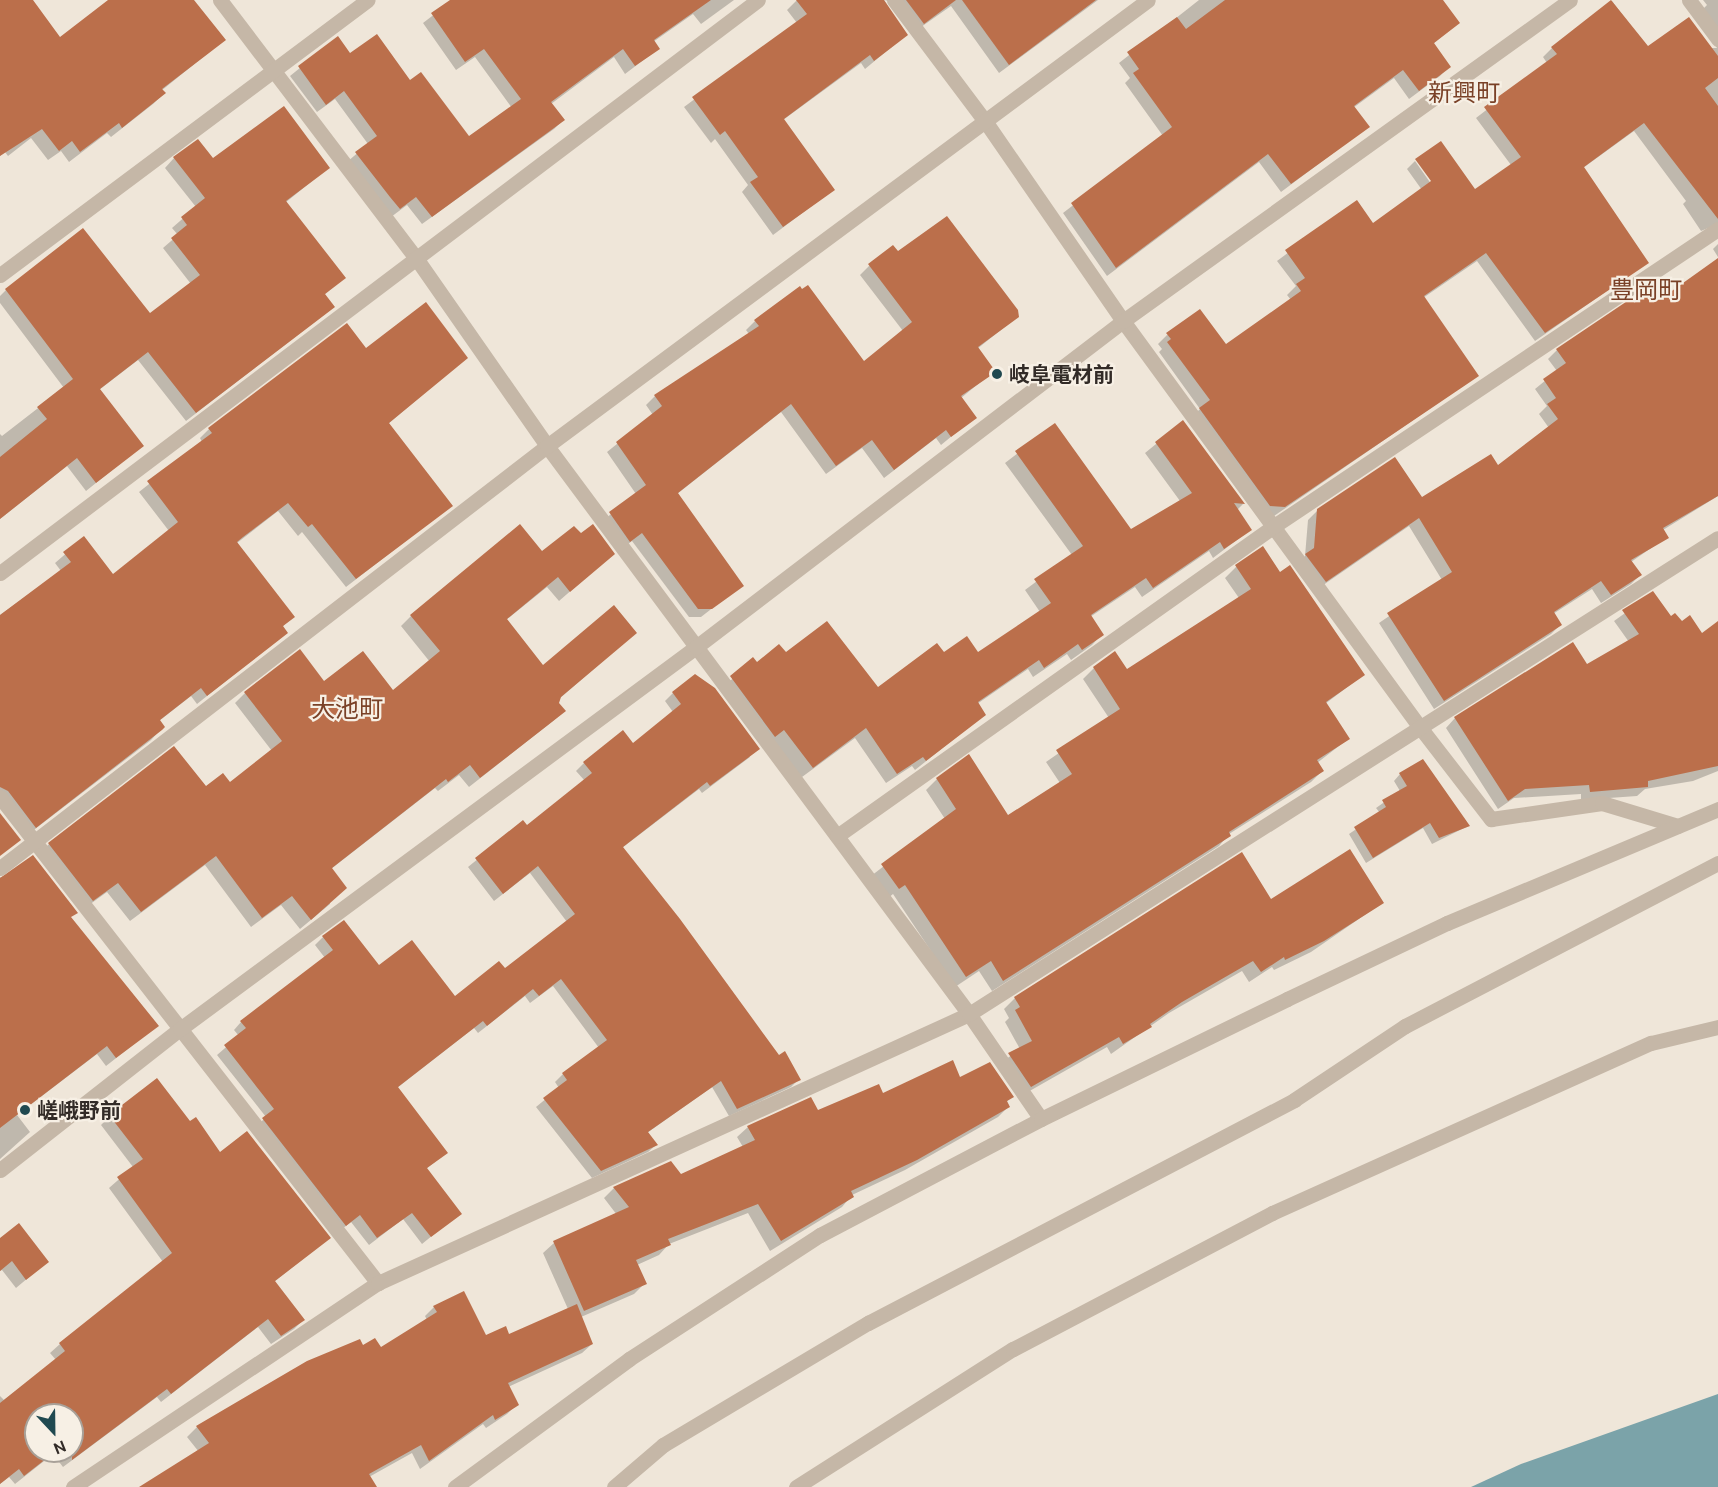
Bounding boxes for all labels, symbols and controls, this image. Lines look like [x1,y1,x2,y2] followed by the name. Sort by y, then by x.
[1428,79,1500,107] district label: 新興町
[1610,276,1682,304] district label: 豊岡町
[1009,361,1114,387] place label: 岐阜電材前
[990,367,1004,381] marker: 岐阜電材前
[311,695,383,723] district label: 大池町
[37,1097,121,1123] place label: 嵯峨野前
[18,1103,32,1117] marker: 嵯峨野前
[24,1403,84,1463] north arrow
[51,1437,69,1458] text: N

